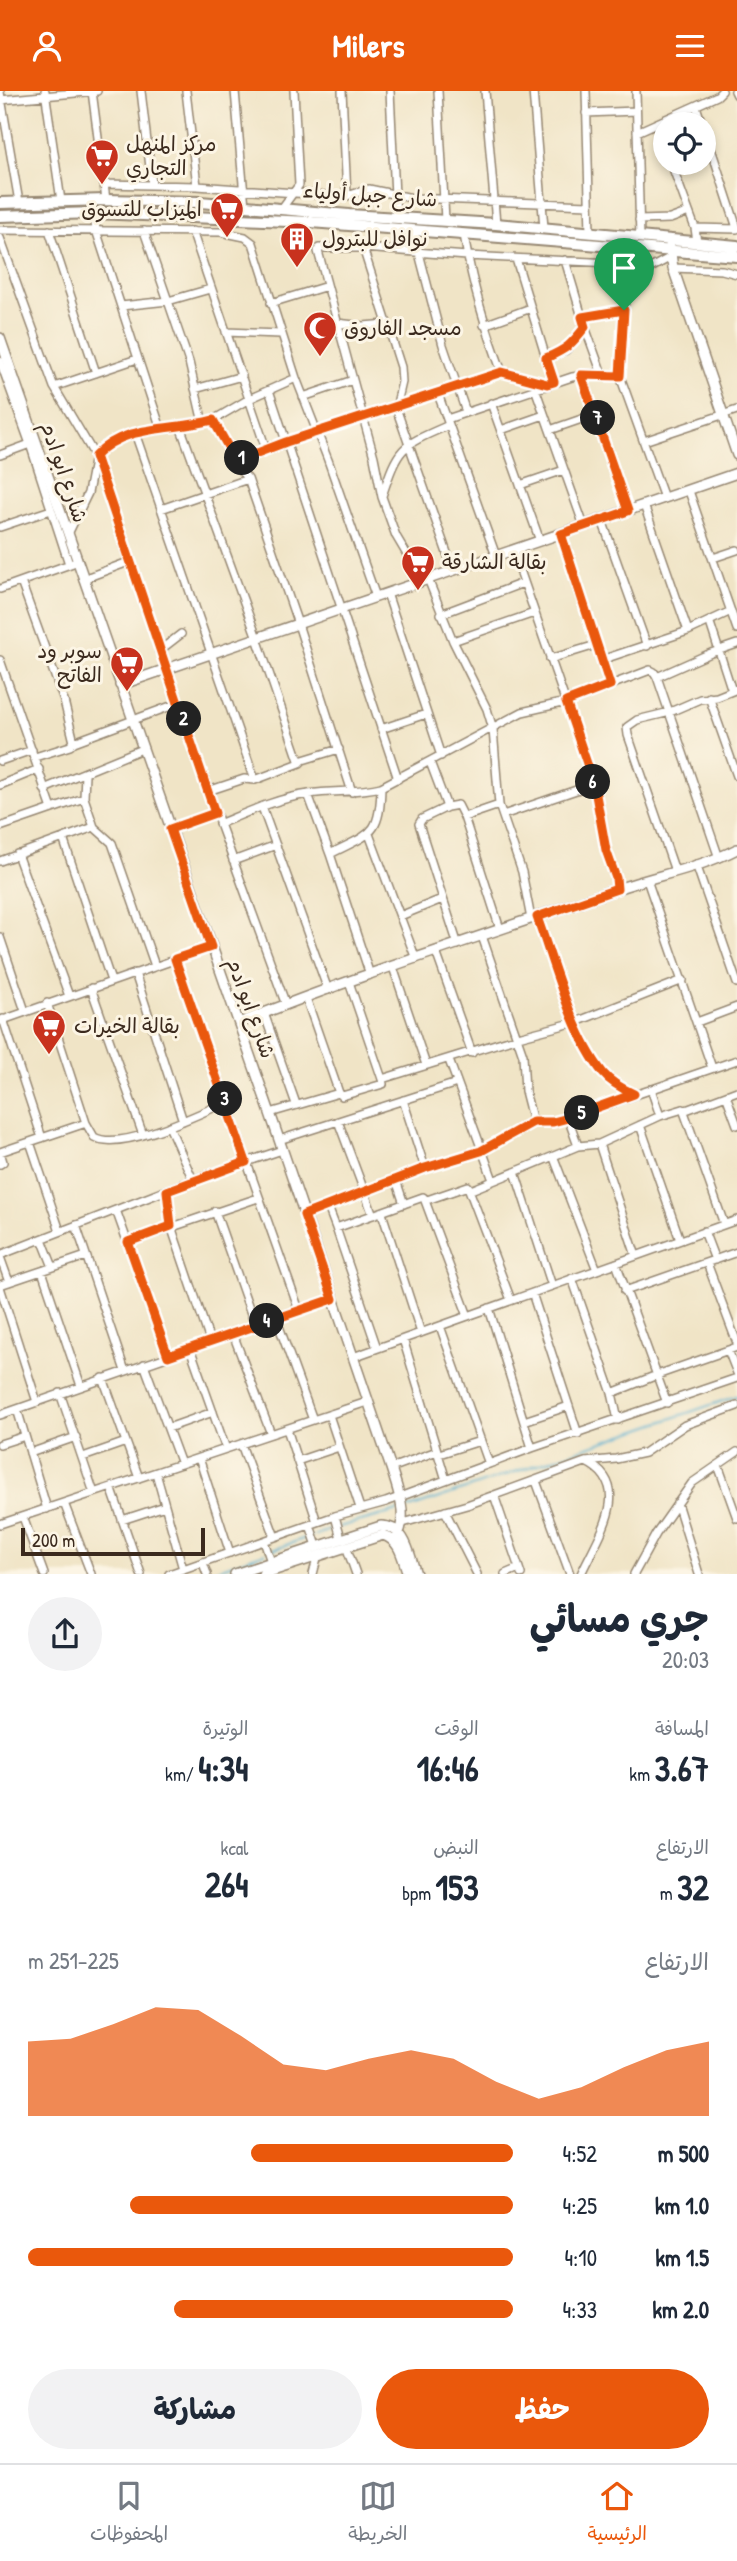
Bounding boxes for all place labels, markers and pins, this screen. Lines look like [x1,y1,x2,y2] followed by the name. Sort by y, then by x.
[126,129,217,183] place label: مركز المنهل التجاري
[83,137,121,186] supermarket icon: مركز المنهل التجاري
[208,190,246,239] supermarket icon: الميزاب للتسوق
[81,194,202,223] place label: الميزاب للتسوق
[278,220,316,269] building icon: نوافل للبترول
[322,224,428,253] place label: نوافل للبترول
[594,238,654,310] pin
[301,309,339,358] mosque icon: مسجد الفاروق
[344,313,462,342] place label: مسجد الفاروق
[580,401,616,435] pin: 7
[224,441,260,475] pin: 1
[399,543,437,592] supermarket icon: بقالة الشارقة
[442,547,547,576] place label: بقالة الشارقة
[37,636,102,689] place label: سوبر ود الفاتح
[108,644,146,693] supermarket icon: سوبر ود الفاتح
[166,701,202,737] pin: 2
[576,765,610,799] pin: 6
[30,1007,68,1056] supermarket icon: بقالة الخيرات
[74,1011,180,1040] place label: بقالة الخيرات
[208,1081,243,1117] pin: 3
[564,1095,600,1131] pin: 5
[250,1303,284,1339] pin: 4

